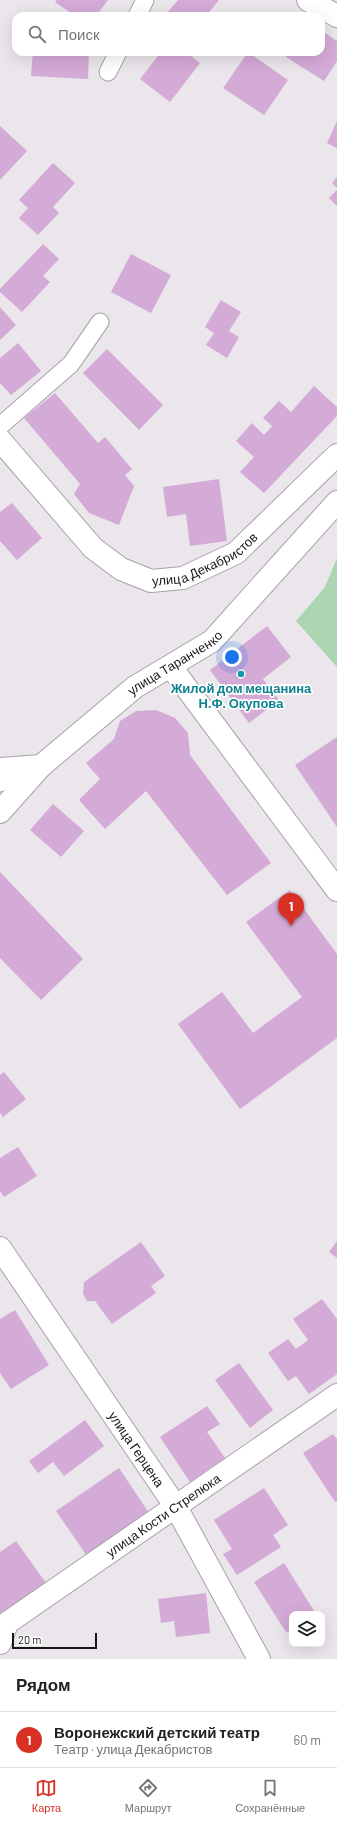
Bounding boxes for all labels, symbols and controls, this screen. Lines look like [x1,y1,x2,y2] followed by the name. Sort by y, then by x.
[12,12,325,56] search box
[26,23,48,45] icon: search
[58,25,100,43] text: Поиск
[151,529,261,589] street label: улица Декабристов
[124,627,226,698] street label: улица Таранченко
[222,647,242,667] your location
[236,669,246,679] marker: Жилой дом мещанина Н.Ф. Окупова
[170,680,312,711] place label: Жилой дом мещанина Н.Ф. Окупова
[278,893,304,926] pin: 1
[105,1408,168,1491] street label: улица Герцена
[103,1470,224,1560] street label: улица Кости Стрелюка
[289,1611,325,1647] map controls
[289,1611,325,1647] button: layers
[12,1631,97,1650] scale bar
[18,1633,41,1646] text: 20 m
[16,1674,71,1694] text: Рядом
[54,1723,260,1741] text: Воронежский детский театр
[27,1732,31,1748] text: 1
[294,1732,321,1748] text: 60 m
[54,1741,212,1757] text: Театр · улица Декабристов
[32,1777,61,1814] tab: Карта
[125,1777,172,1814] tab: Маршрут
[235,1777,305,1814] tab: Сохранённые

